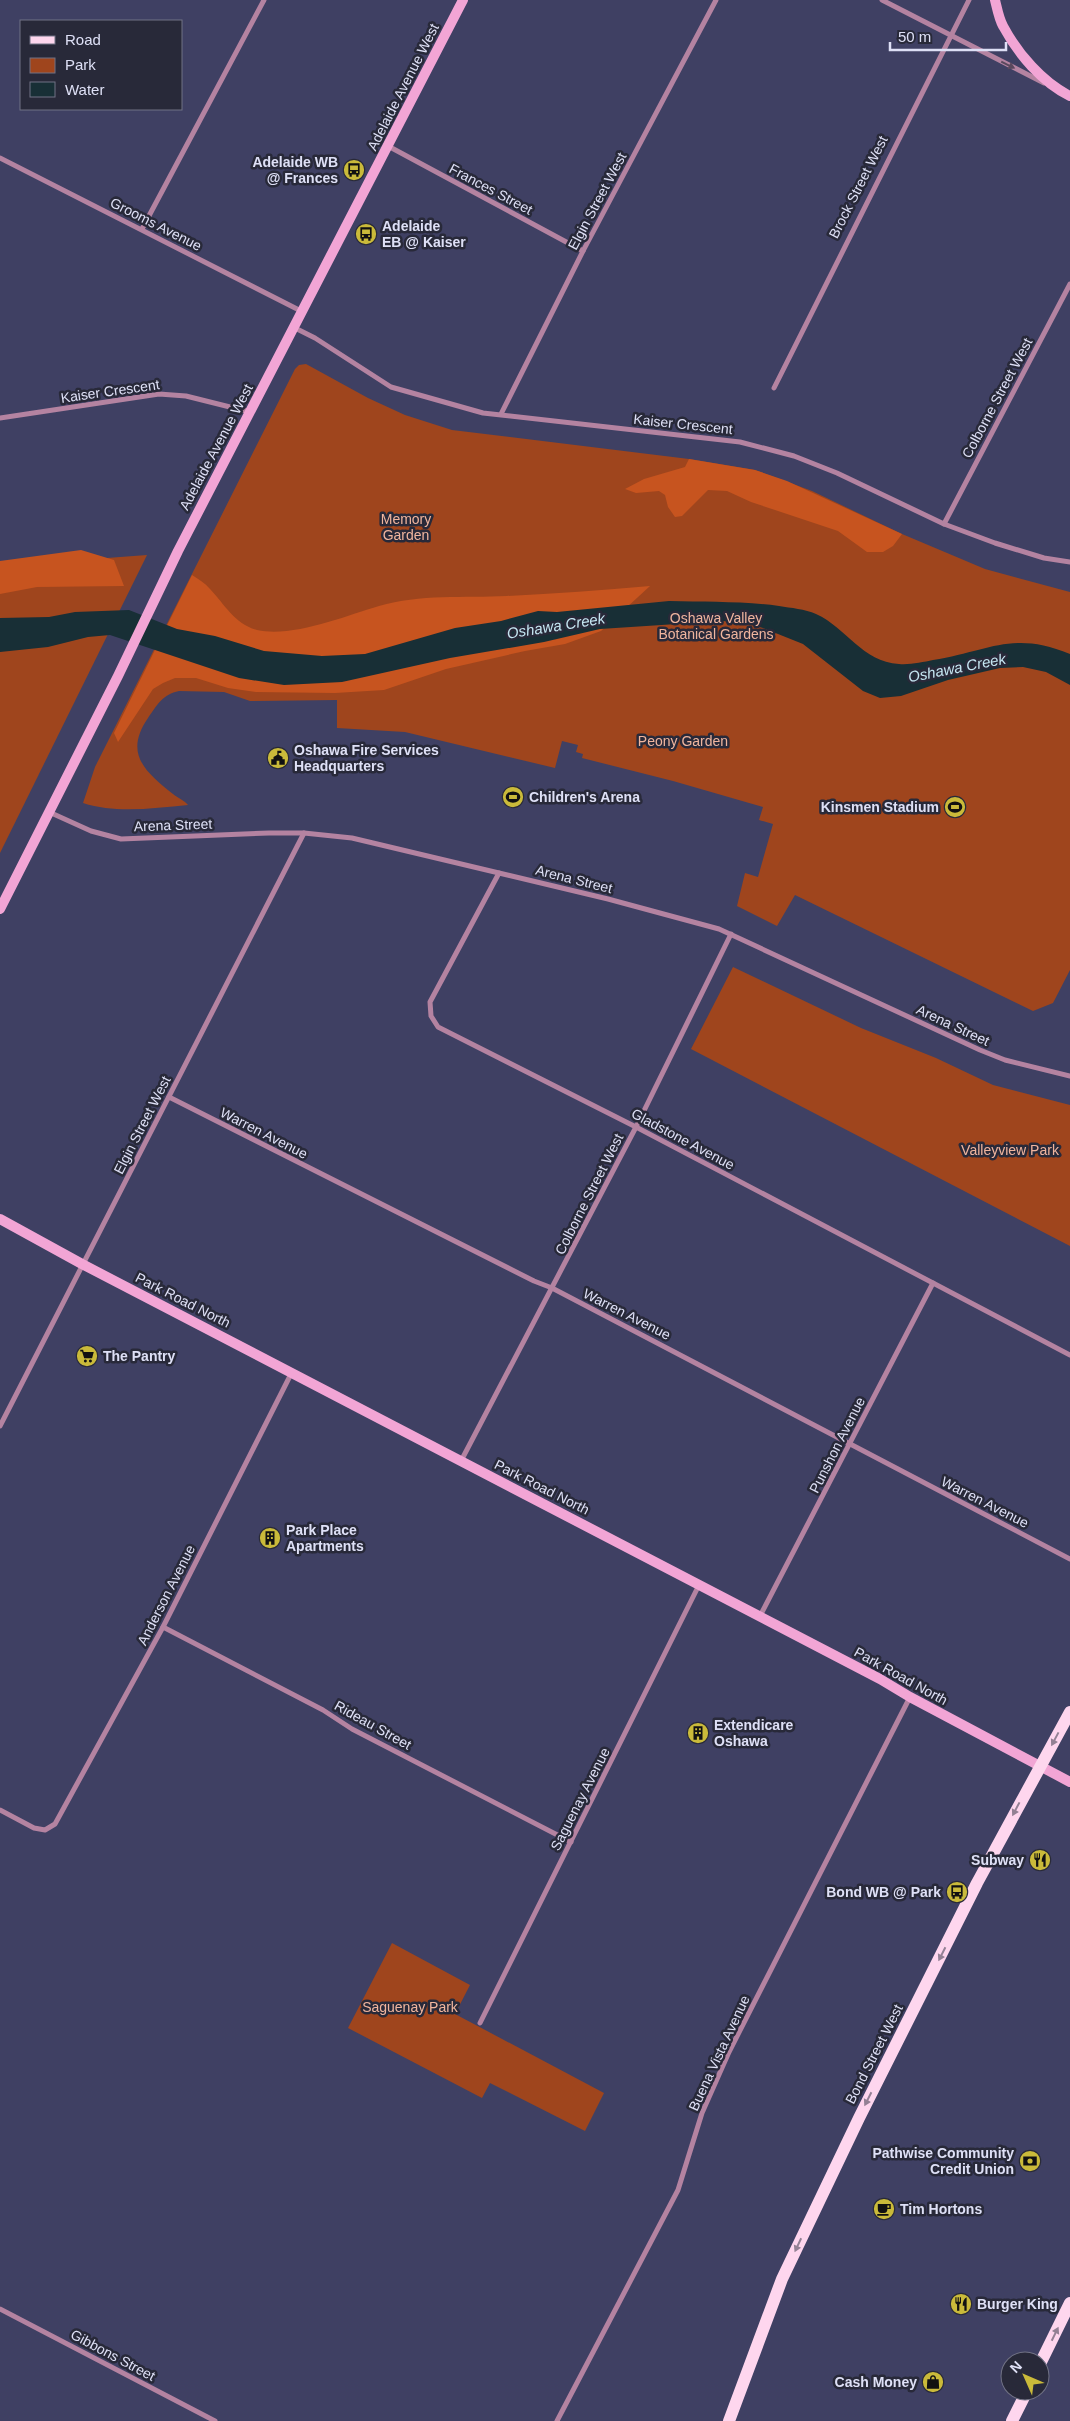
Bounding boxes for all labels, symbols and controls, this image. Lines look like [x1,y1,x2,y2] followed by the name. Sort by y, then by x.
[20,20,182,110] legend
[890,20,1006,52] scale bar
[364,21,442,153] street label: Adelaide Avenue West
[898,28,931,45] text: 50 m
[65,31,101,48] text: Road
[65,56,96,73] text: Park
[1001,61,1016,69] one-way arrow
[65,81,104,98] text: Water
[825,133,891,241] street label: Brock Street West
[565,150,629,252] street label: Elgin Street West
[252,154,338,186] place label: Adelaide WB @ Frances
[342,158,366,182] bus stop icon: Adelaide WB @ Frances
[447,160,535,218] street label: Frances Street
[108,194,204,254] street label: Grooms Avenue
[382,218,466,250] place label: Adelaide EB @ Kaiser
[354,222,378,246] bus stop icon: Adelaide EB @ Kaiser
[959,335,1035,461] street label: Colborne Street West
[60,376,161,406] street label: Kaiser Crescent
[176,381,256,513] street label: Adelaide Avenue West
[633,411,733,437] street label: Kaiser Crescent
[381,511,431,543] park label: Memory Garden
[506,609,608,642] water label: Oshawa Creek
[658,610,774,642] park label: Oshawa Valley Botanical Gardens
[907,649,1009,685] water label: Oshawa Creek
[638,733,728,749] park label: Peony Garden
[294,742,439,774] place label: Oshawa Fire Services Headquarters
[266,746,290,770] public building icon: Oshawa Fire Services Headquarters
[501,785,525,809] sports icon: Children's Arena
[529,789,640,805] place label: Children's Arena
[943,795,967,819] sports icon: Kinsmen Stadium
[821,799,939,815] place label: Kinsmen Stadium
[133,816,213,834] street label: Arena Street
[534,862,614,896] street label: Arena Street
[914,1001,992,1049] street label: Arena Street
[110,1073,174,1177] street label: Elgin Street West
[218,1104,310,1162] street label: Warren Avenue
[629,1105,737,1173] street label: Gladstone Avenue
[552,1131,626,1257] street label: Colborne Street West
[961,1142,1060,1158] park label: Valleyview Park
[133,1269,233,1331] street label: Park Road North
[581,1285,673,1343] street label: Warren Avenue
[75,1344,99,1368] supermarket icon: The Pantry
[103,1348,176,1364] place label: The Pantry
[806,1394,868,1496] street label: Punshon Avenue
[492,1456,592,1518] street label: Park Road North
[939,1473,1031,1531] street label: Warren Avenue
[286,1522,364,1554] place label: Park Place Apartments
[258,1526,282,1550] building icon: Park Place Apartments
[134,1542,198,1648] street label: Anderson Avenue
[852,1644,950,1708] street label: Park Road North
[332,1697,414,1753] street label: Rideau Street
[714,1717,794,1749] place label: Extendicare Oshawa
[686,1721,710,1745] building icon: Extendicare Oshawa
[1051,1733,1060,1746] one-way arrow
[547,1745,613,1853] street label: Saguenay Avenue
[1012,1802,1020,1816] one-way arrow
[1028,1848,1052,1872] restaurant icon: Subway
[971,1852,1024,1868] place label: Subway
[945,1880,969,1904] bus stop icon: Bond WB @ Park
[826,1884,941,1900] place label: Bond WB @ Park
[938,1946,946,1961] one-way arrow
[685,1993,753,2113] street label: Buena Vista Avenue
[362,1999,459,2015] park label: Saguenay Park
[842,2002,906,2106] street label: Bond Street West
[864,2091,873,2106] one-way arrow
[872,2145,1014,2177] place label: Pathwise Community Credit Union
[1018,2149,1042,2173] bank icon: Pathwise Community Credit Union
[872,2197,896,2221] cafe icon: Tim Hortons
[900,2201,982,2217] place label: Tim Hortons
[794,2238,802,2252] one-way arrow
[949,2292,973,2316] restaurant icon: Burger King
[977,2296,1058,2312] place label: Burger King
[68,2326,158,2384] street label: Gibbons Street
[1051,2327,1059,2341] one-way arrow
[1000,2351,1050,2401] north arrow
[1007,2358,1025,2376] text: N
[921,2370,945,2394] shop icon: Cash Money
[835,2374,917,2390] place label: Cash Money

